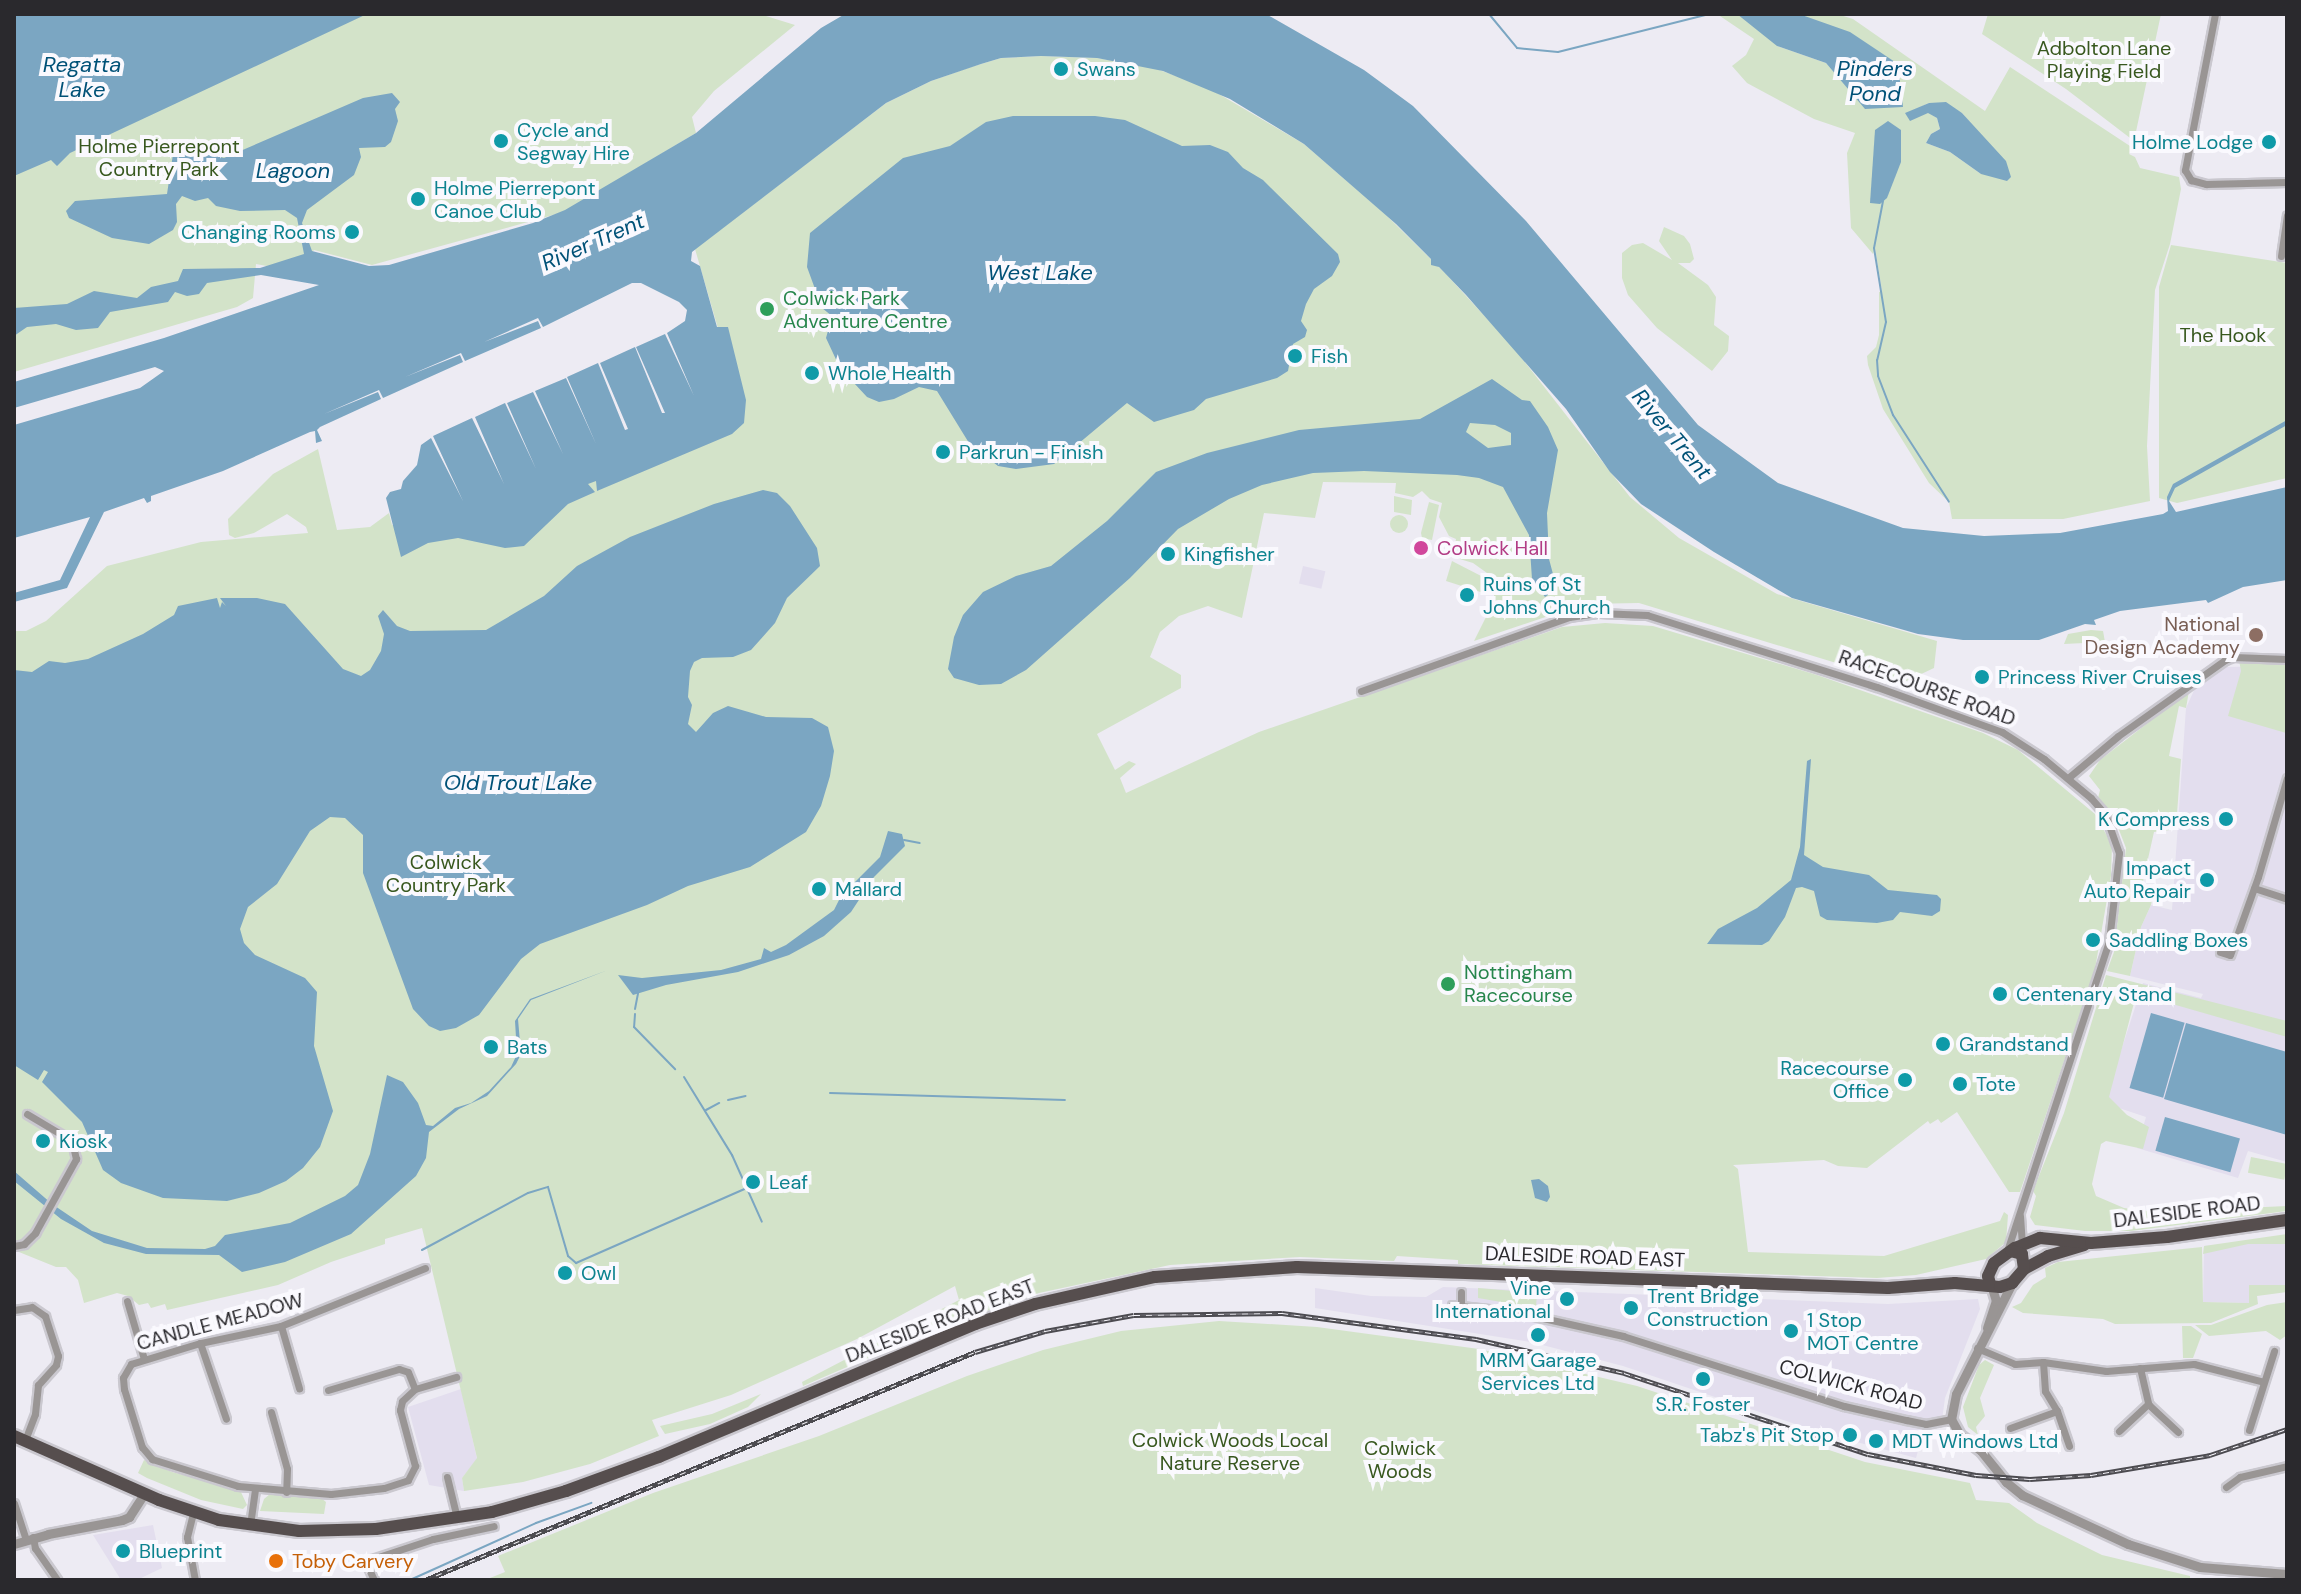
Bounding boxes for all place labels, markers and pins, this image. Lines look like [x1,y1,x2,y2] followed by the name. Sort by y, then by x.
[1077,57,1136,81] place label: Swans
[1052,60,1070,78] marker: Swans
[517,118,630,165] place label: Cycle and Segway Hire
[2132,130,2253,154] place label: Holme Lodge
[492,132,510,150] marker: Cycle and Segway Hire
[2260,133,2278,151] marker: Holme Lodge
[434,176,596,223] place label: Holme Pierrepont Canoe Club
[409,190,427,208] marker: Holme Pierrepont Canoe Club
[181,220,336,244] place label: Changing Rooms
[343,223,361,241] marker: Changing Rooms
[783,286,948,333] place label: Colwick Park Adventure Centre
[758,300,776,318] marker: Colwick Park Adventure Centre
[1311,344,1348,368] place label: Fish
[1286,347,1304,365] marker: Fish
[828,361,952,385] place label: Whole Health
[803,364,821,382] marker: Whole Health
[959,440,1104,464] place label: Parkrun - Finish
[934,443,952,461] marker: Parkrun - Finish
[1437,536,1548,560] place label: Colwick Hall
[1412,539,1430,557] marker: Colwick Hall
[1184,542,1275,566] place label: Kingfisher
[1159,545,1177,563] marker: Kingfisher
[1483,572,1610,619] place label: Ruins of St Johns Church
[1458,586,1476,604] marker: Ruins of St Johns Church
[2084,612,2240,659] place label: National Design Academy
[2247,626,2265,644] marker: National Design Academy
[1998,665,2202,689] place label: Princess River Cruises
[1973,668,1991,686] marker: Princess River Cruises
[2098,807,2210,831] place label: K Compress
[2217,810,2235,828] marker: K Compress
[2084,856,2191,903] place label: Impact Auto Repair
[2198,871,2216,889] marker: Impact Auto Repair
[835,877,902,901] place label: Mallard
[810,880,828,898] marker: Mallard
[2109,928,2248,952] place label: Saddling Boxes
[2084,931,2102,949] marker: Saddling Boxes
[1464,960,1573,1007] place label: Nottingham Racecourse
[1439,975,1457,993] marker: Nottingham Racecourse
[2016,982,2173,1006] place label: Centenary Stand
[1991,985,2009,1003] marker: Centenary Stand
[1959,1032,2069,1056] place label: Grandstand
[507,1035,548,1059] place label: Bats
[1934,1035,1952,1053] marker: Grandstand
[482,1038,500,1056] marker: Bats
[1780,1056,1889,1103] place label: Racecourse Office
[1896,1071,1914,1089] marker: Racecourse Office
[1976,1072,2016,1096] place label: Tote
[1951,1075,1969,1093] marker: Tote
[59,1129,107,1153] place label: Kiosk
[34,1132,52,1150] marker: Kiosk
[769,1170,808,1194] place label: Leaf
[744,1173,762,1191] marker: Leaf
[581,1261,616,1285] place label: Owl
[556,1264,574,1282] marker: Owl
[1435,1276,1551,1323] place label: Vine International
[1647,1284,1768,1331] place label: Trent Bridge Construction
[1558,1290,1576,1308] marker: Vine International
[1622,1299,1640,1317] marker: Trent Bridge Construction
[1807,1308,1919,1355] place label: 1 Stop MOT Centre
[1782,1322,1800,1340] marker: 1 Stop MOT Centre
[1529,1326,1547,1344] marker: MRM Garage Services Ltd
[1479,1348,1597,1395] place label: MRM Garage Services Ltd
[1694,1370,1712,1388] marker: S.R. Foster
[1656,1392,1750,1416] place label: S.R. Foster
[1700,1423,1834,1447] place label: Tabz's Pit Stop
[1841,1426,1859,1444] marker: Tabz's Pit Stop
[1892,1429,2058,1453] place label: MDT Windows Ltd
[1867,1432,1885,1450] marker: MDT Windows Ltd
[139,1539,222,1563] place label: Blueprint
[114,1542,132,1560] marker: Blueprint
[292,1549,414,1573] place label: Toby Carvery
[267,1552,285,1570] marker: Toby Carvery

